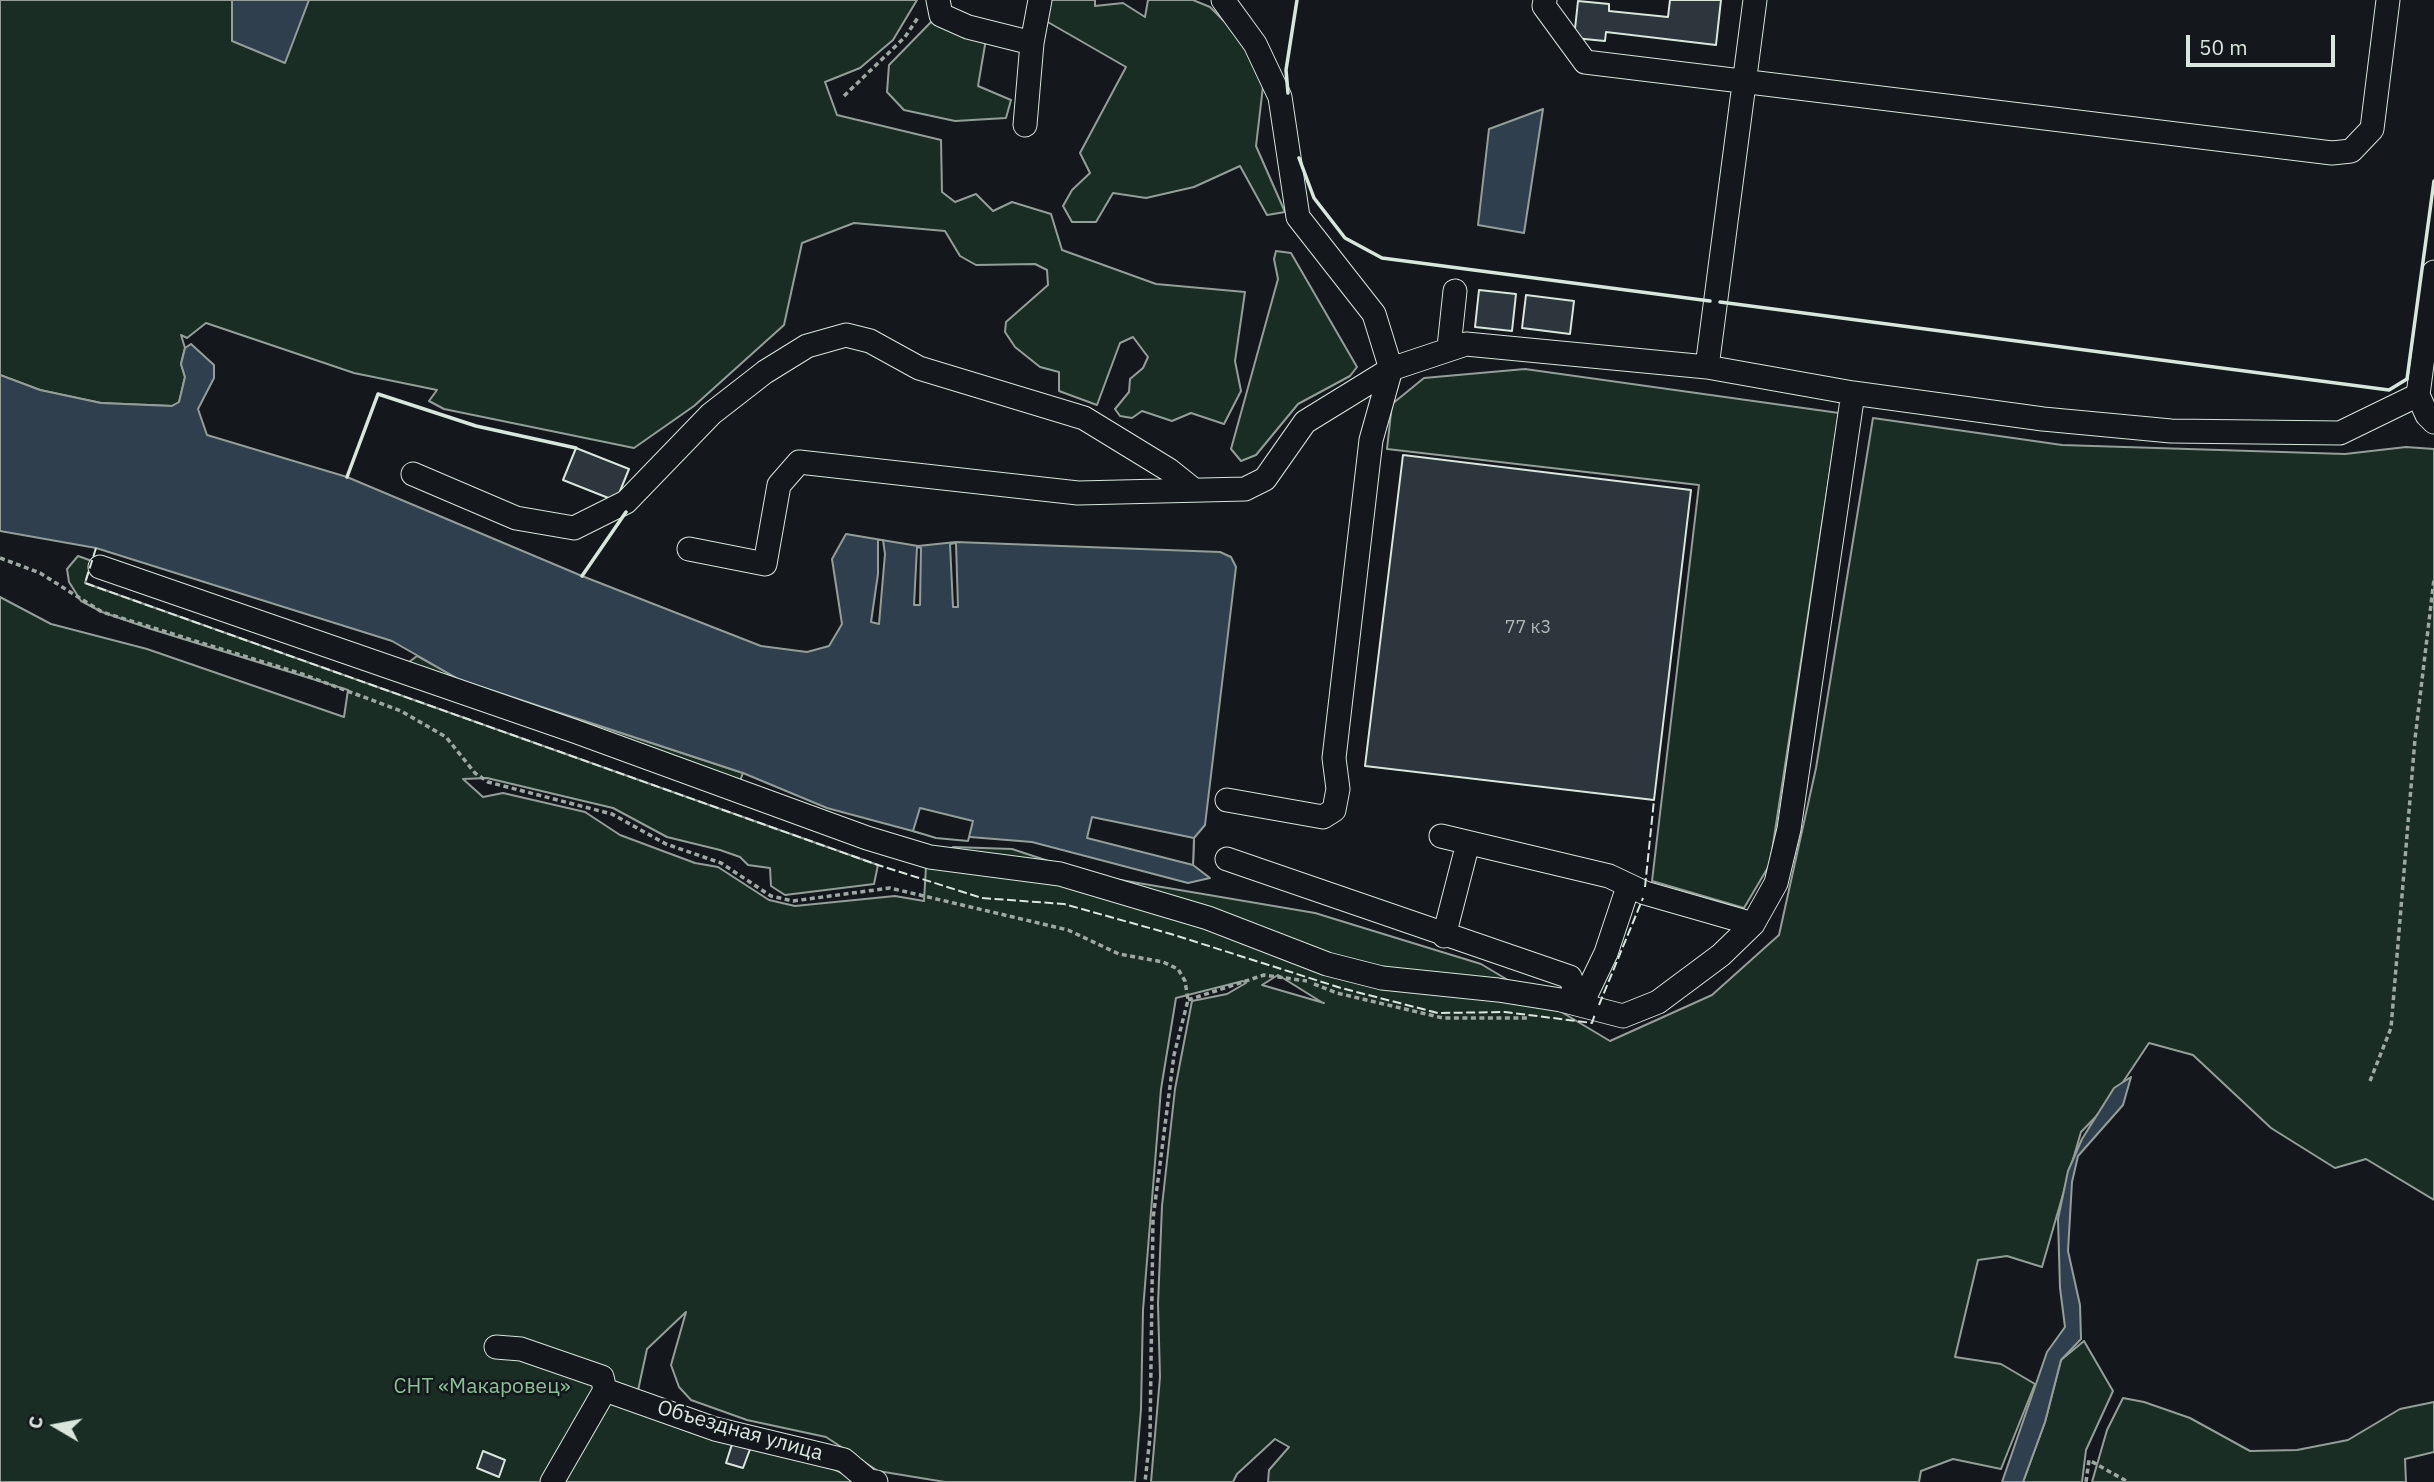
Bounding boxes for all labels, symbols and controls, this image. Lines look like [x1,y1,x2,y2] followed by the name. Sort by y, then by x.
[2189,21,2338,65] scale bar
[2199,33,2248,61] text: 50 m
[1505,617,1551,639] house number: 77 к3
[393,1374,571,1400] park label: СНТ «Макаровец»
[21,1391,91,1461] north arrow
[654,1395,826,1467] street label: Объездная улица
[22,1414,48,1431] text: С

